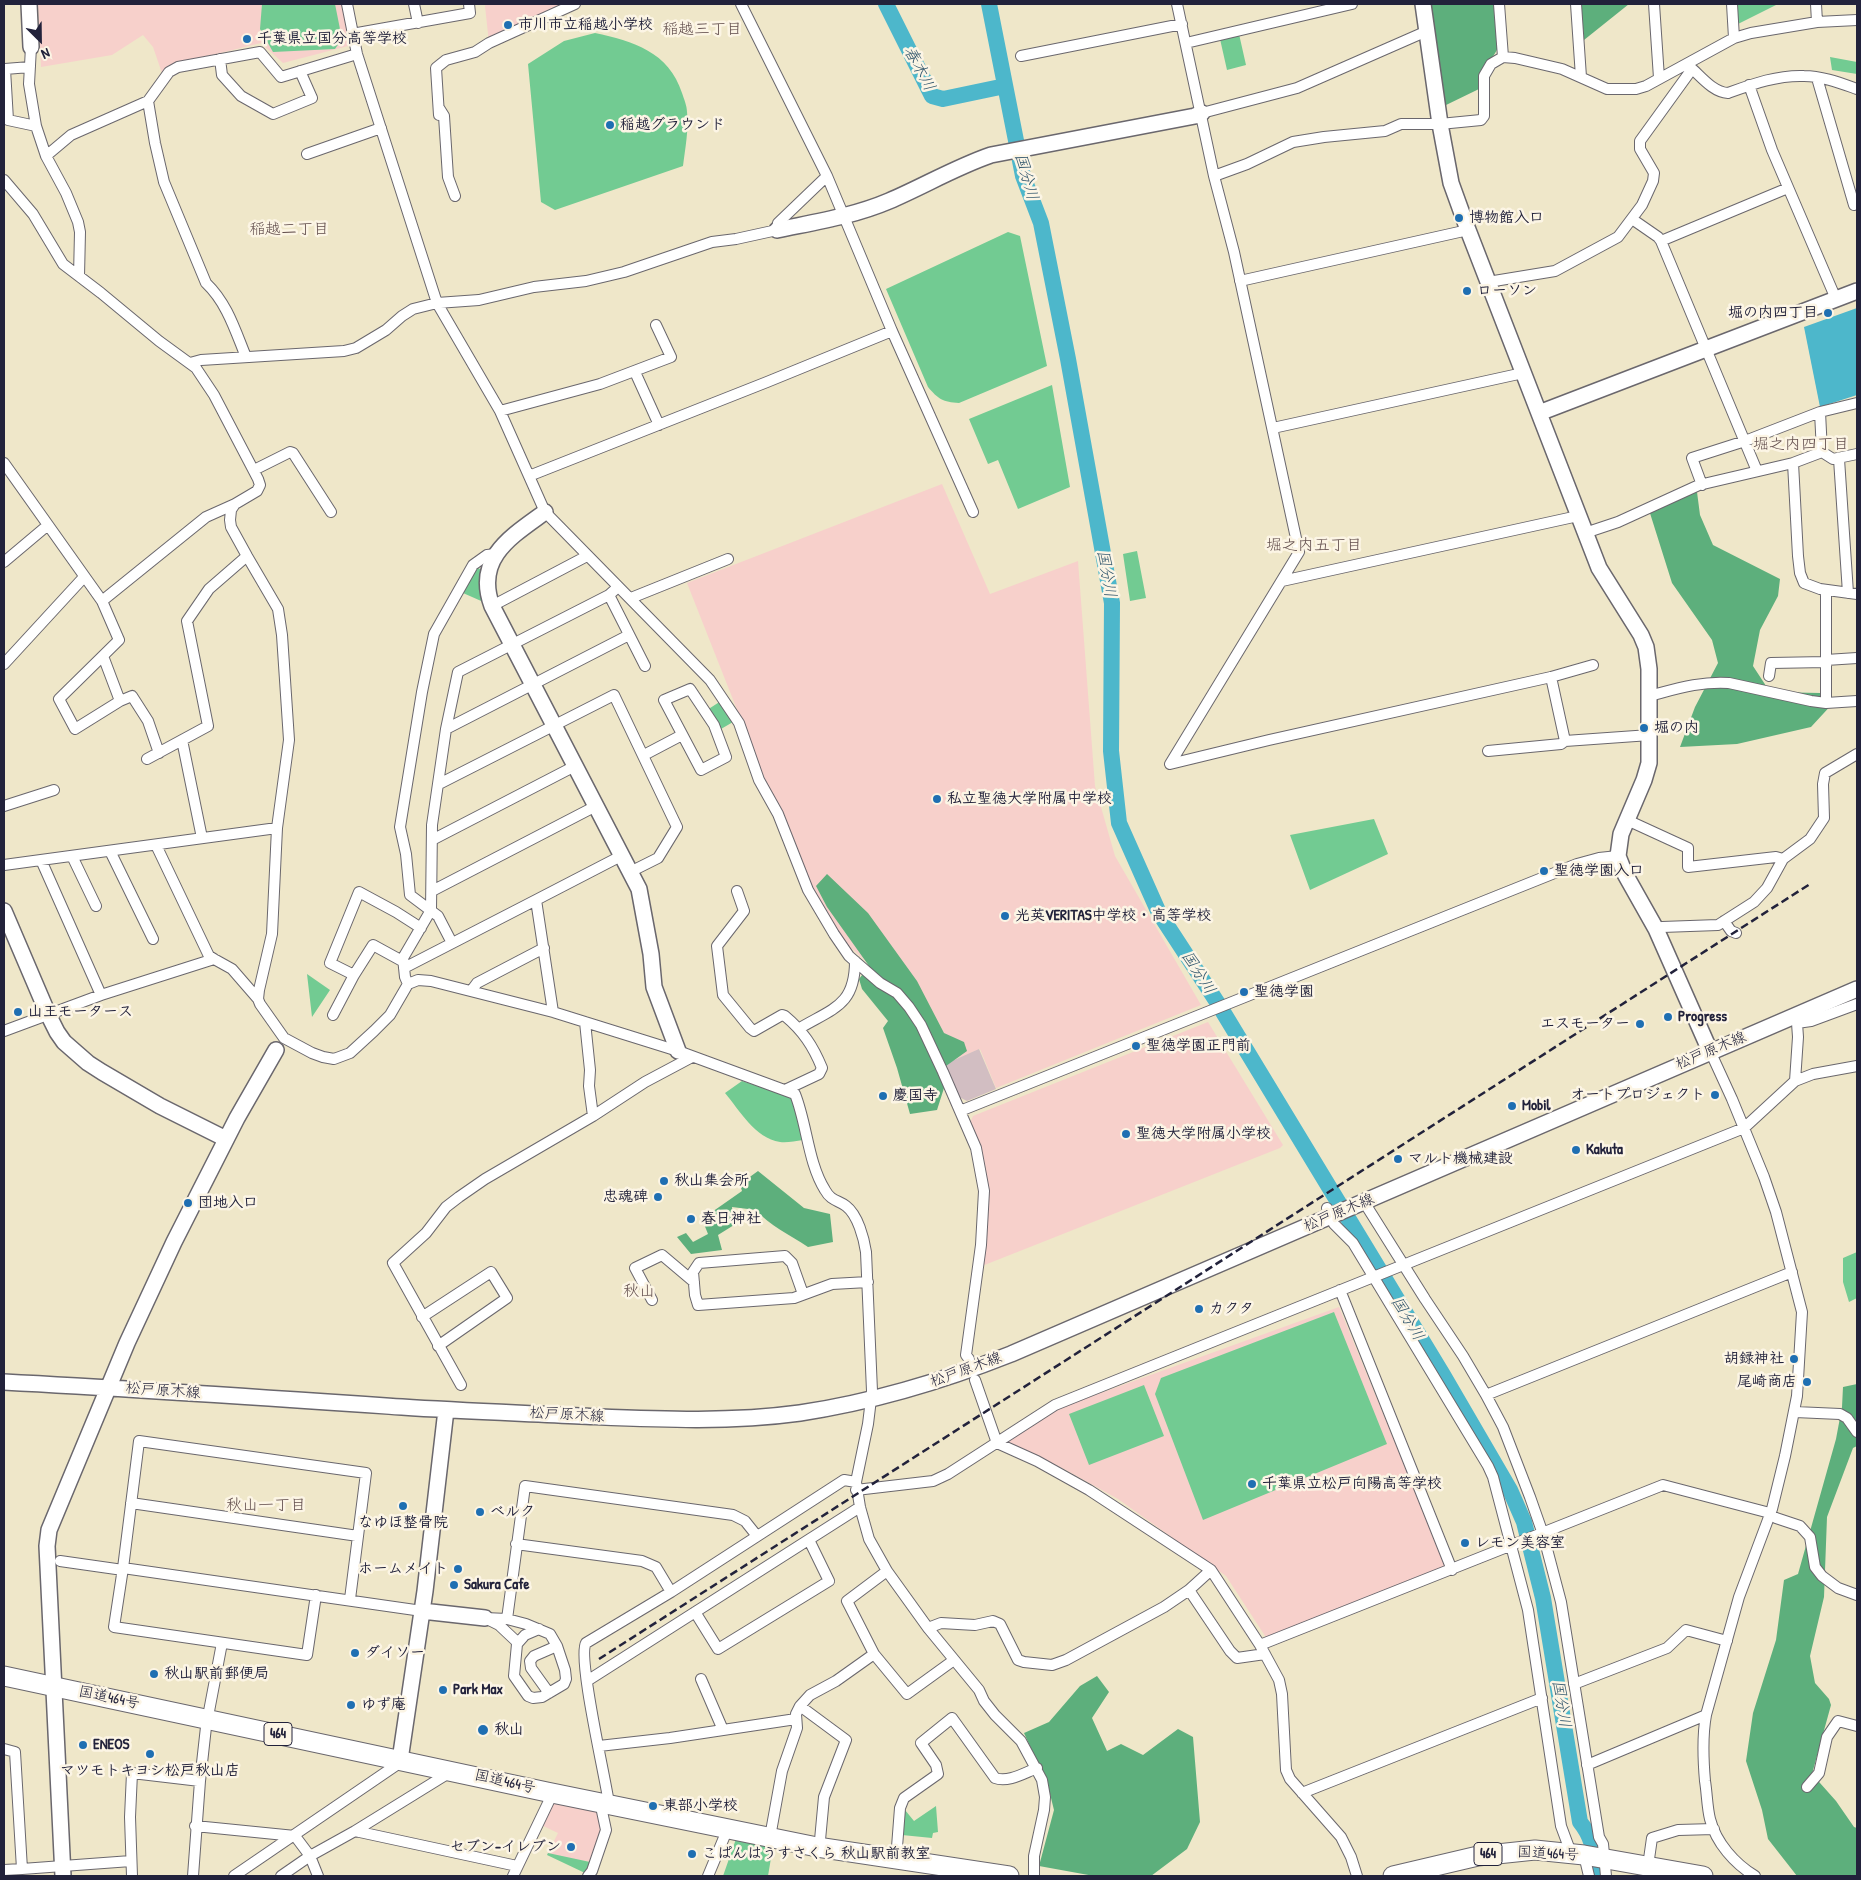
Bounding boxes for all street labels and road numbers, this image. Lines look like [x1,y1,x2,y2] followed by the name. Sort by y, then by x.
[1673,1028,1749,1074] street label: 松戸原木線
[1301,1190,1377,1236] street label: 松戸原木線
[928,1349,1004,1391] street label: 松戸原木線
[125,1379,201,1403] street label: 松戸原木線
[529,1404,605,1426] street label: 松戸原木線
[77,1683,141,1713] street label: 国道464号
[264,1722,292,1746] road number: 464
[473,1766,537,1798] street label: 国道464号
[1474,1842,1502,1866] road number: 464
[1516,1843,1580,1865] street label: 国道464号

